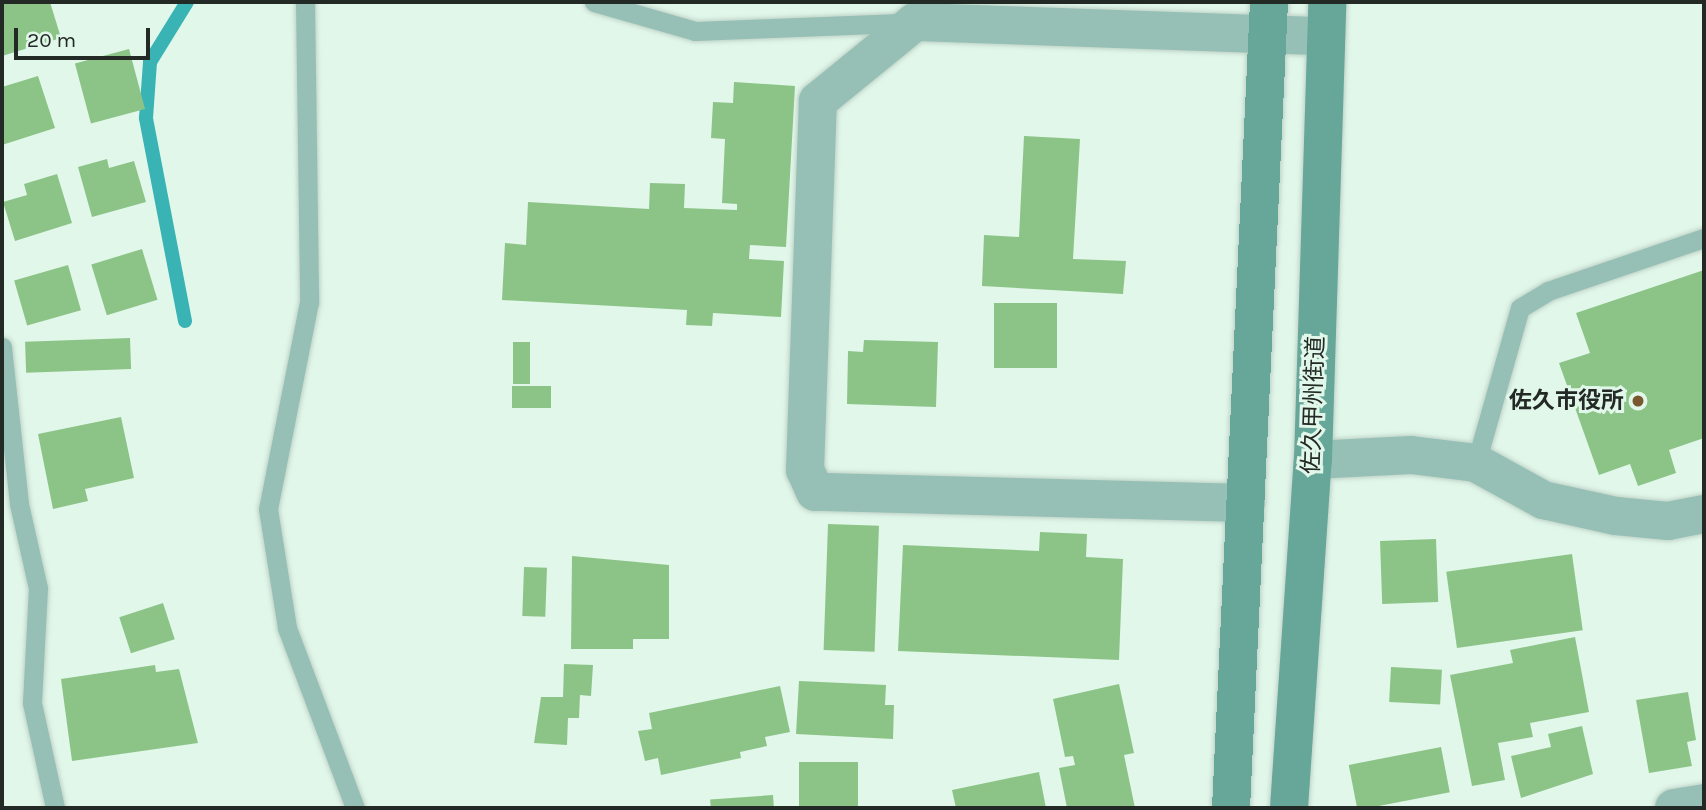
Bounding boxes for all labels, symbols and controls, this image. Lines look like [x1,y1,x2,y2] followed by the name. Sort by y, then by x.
[18,14,154,58] scale bar
[27,28,76,52] text: 20 m
[1298,336,1330,474] street label: 佐久甲州街道
[1509,387,1624,415] place label: 佐久市役所
[1630,393,1646,409] marker: 佐久市役所

